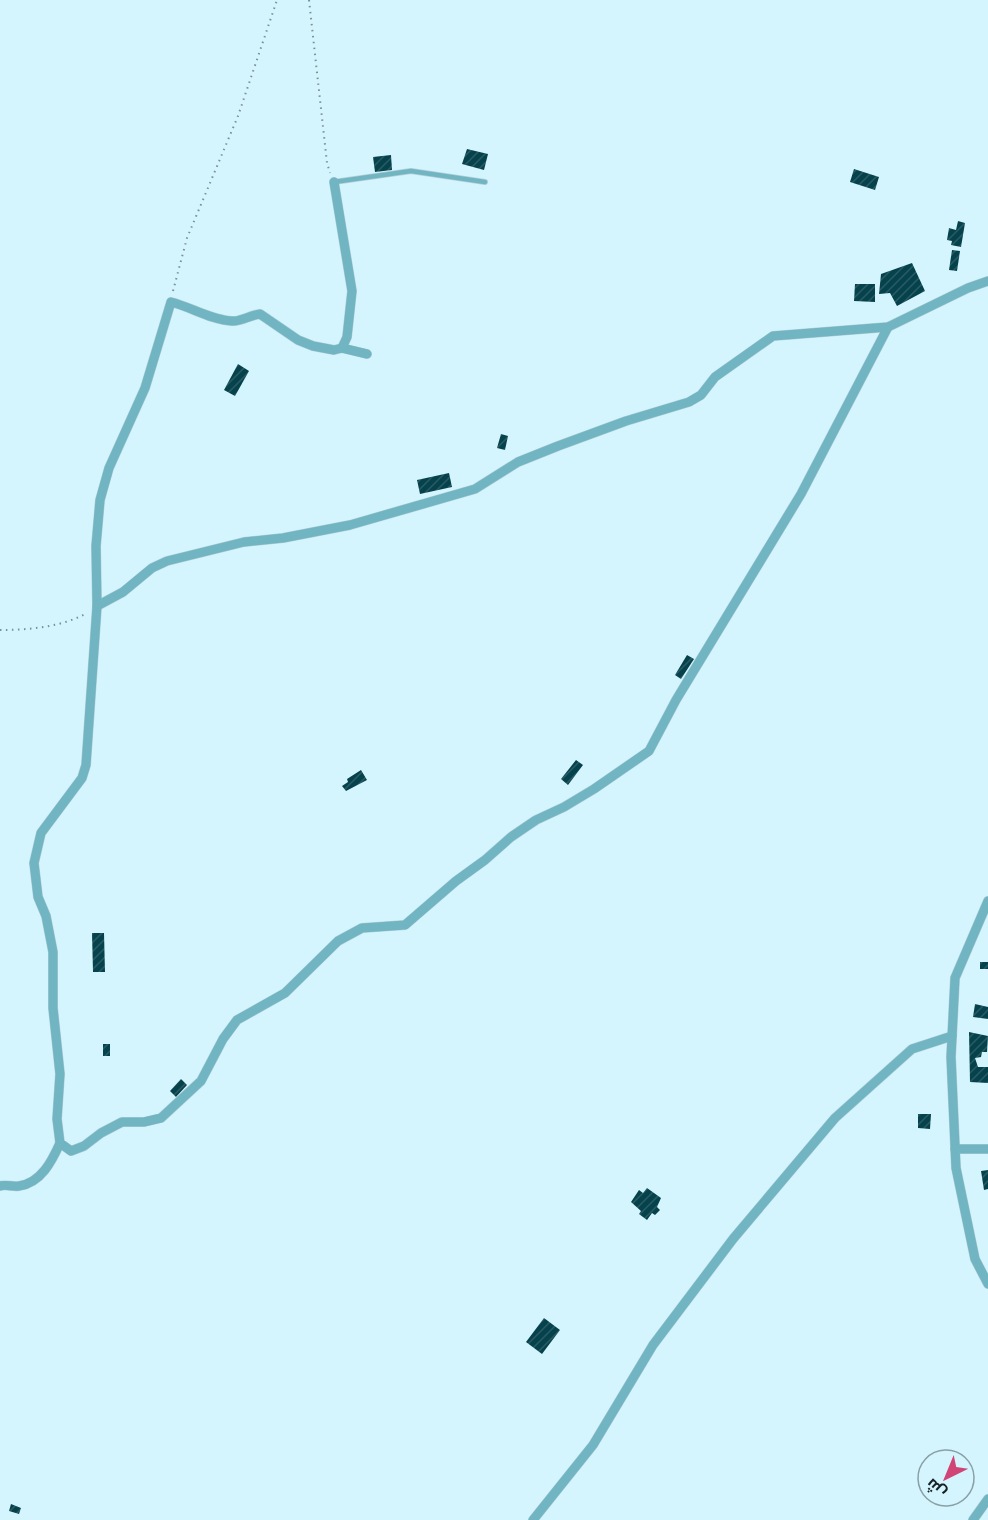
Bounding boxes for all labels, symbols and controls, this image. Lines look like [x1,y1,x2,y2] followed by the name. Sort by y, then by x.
[916,1448,976,1508] north arrow
[922,1475,950,1503] text: ش

